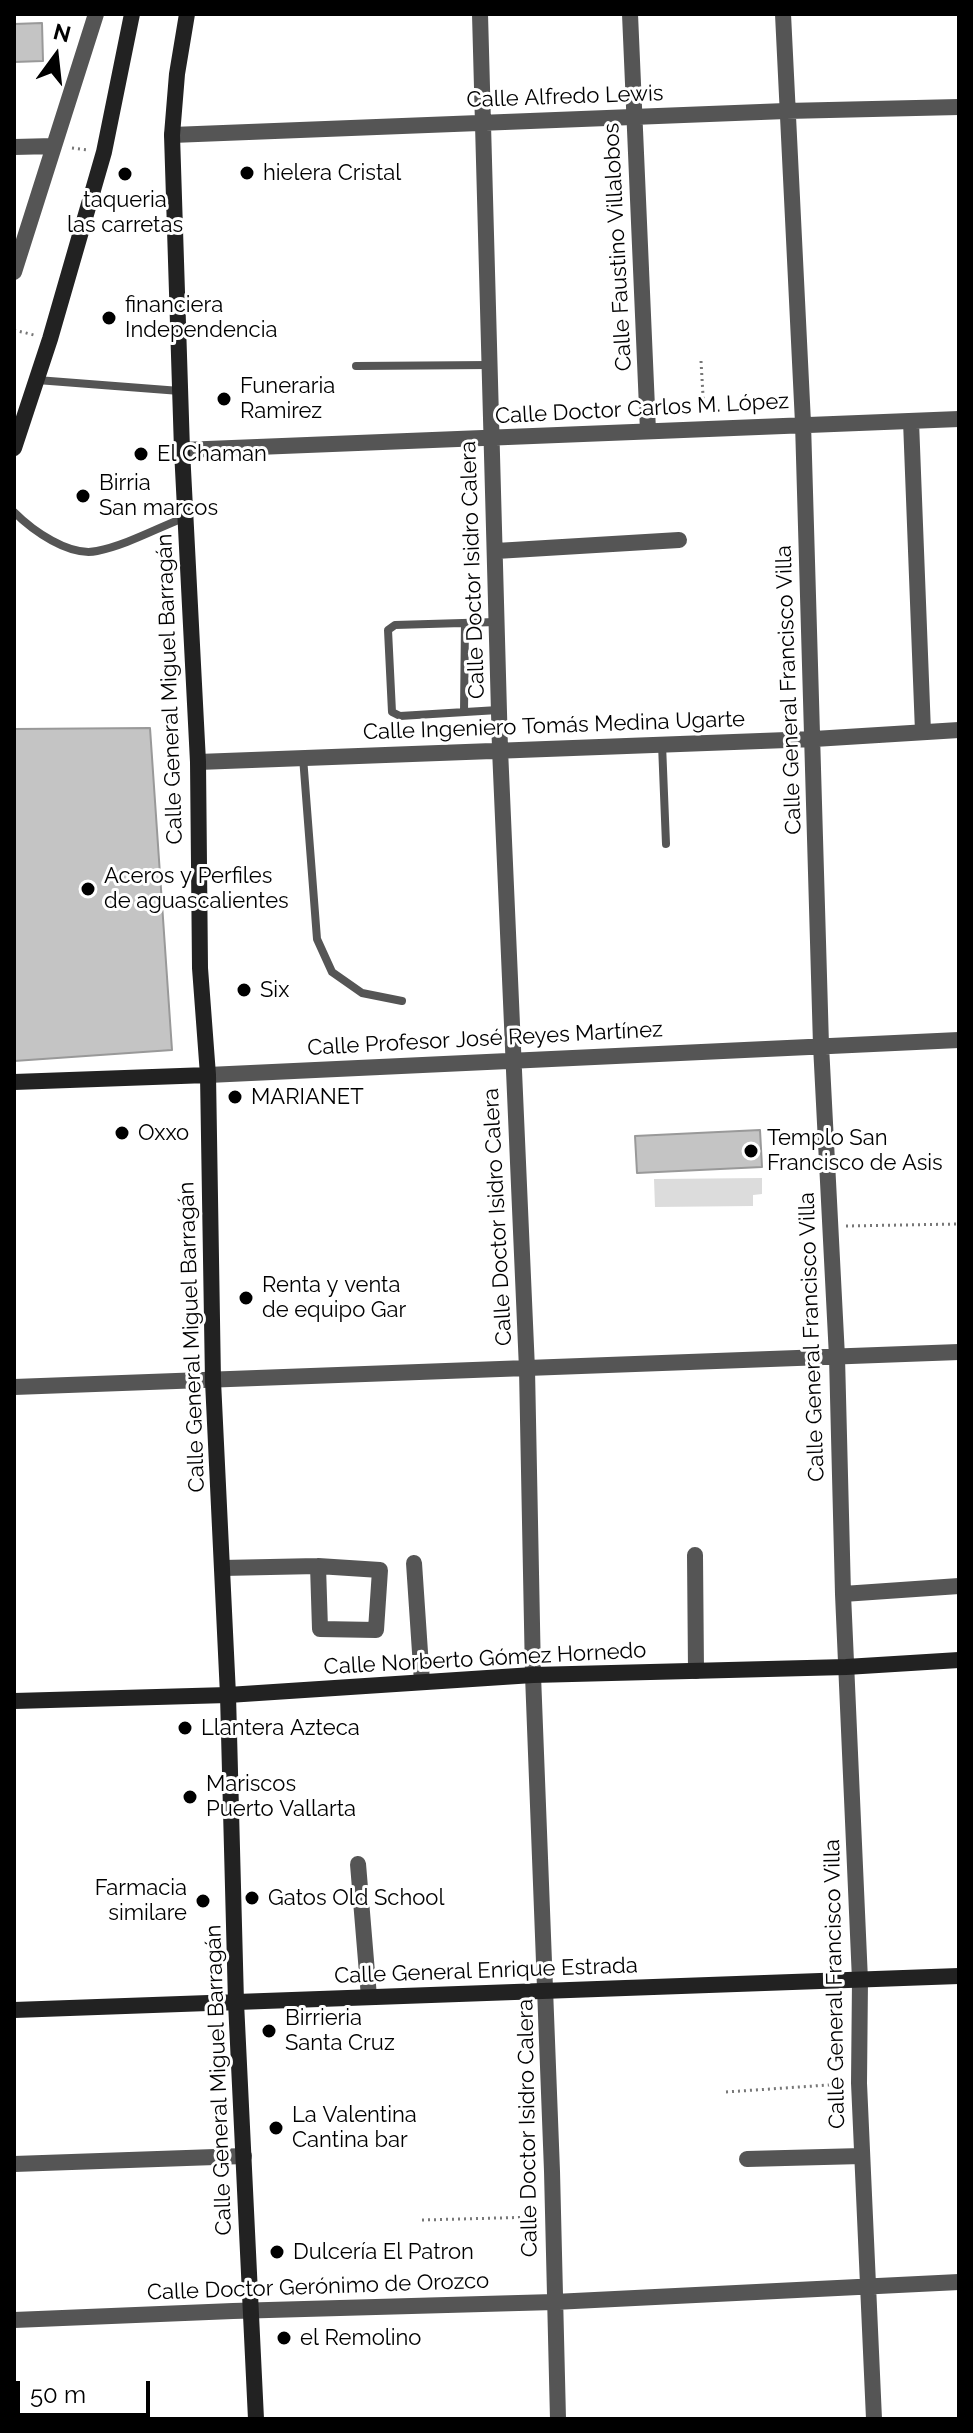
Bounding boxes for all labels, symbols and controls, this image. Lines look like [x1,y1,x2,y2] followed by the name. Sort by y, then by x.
[16,16,96,96] north arrow
[51,18,74,48] text: N
[466,80,664,114] street label: Calle Alfredo Lewis
[598,122,638,372] street label: Calle Faustino Villalobos
[263,160,401,186] place label: hielera Cristal
[238,164,256,182] marker: hielera Cristal
[116,165,134,183] marker: taqueria las carretas
[67,187,183,238] place label: taqueria las carretas
[125,292,277,344] place label: financiera Independencia
[100,309,118,327] marker: financiera Independencia
[240,373,335,424] place label: Funeraria Ramirez
[494,388,790,430] street label: Calle Doctor Carlos M. López
[215,390,233,408] marker: Funeraria Ramirez
[455,440,491,700] street label: Calle Doctor Isidro Calera
[157,441,267,467] place label: El Chaman
[132,445,150,463] marker: El Chaman
[99,470,218,522] place label: Birria San marcos
[74,487,92,505] marker: Birria San marcos
[151,533,189,845] street label: Calle General Miguel Barragán
[771,545,807,835] street label: Calle General Francisco Villa
[363,706,745,746] street label: Calle Ingeniero Tomás Medina Ugarte
[104,863,289,914] place label: Aceros y Perfiles de aguascalientes
[79,880,97,898] marker: Aceros y Perfiles de aguascalientes
[260,977,289,1003] place label: Six
[235,981,253,999] marker: Six
[307,1017,663,1061] street label: Calle Profesor José Reyes Martínez
[251,1084,364,1110] place label: MARIANET
[478,1087,518,1347] street label: Calle Doctor Isidro Calera
[226,1088,244,1106] marker: MARIANET
[138,1120,189,1146] place label: Oxxo
[113,1124,131,1142] marker: Oxxo
[767,1125,943,1176] place label: Templo San Francisco de Asis
[742,1142,760,1160] marker: Templo San Francisco de Asis
[173,1181,211,1493] street label: Calle General Miguel Barragán
[794,1192,830,1482] street label: Calle General Francisco Villa
[262,1272,406,1324] place label: Renta y venta de equipo Gar
[237,1289,255,1307] marker: Renta y venta de equipo Gar
[323,1637,647,1681] street label: Calle Norberto Gómez Hornedo
[201,1715,360,1741] place label: Llantera Azteca
[176,1719,194,1737] marker: Llantera Azteca
[206,1771,356,1822] place label: Mariscos Puerto Vallarta
[181,1788,199,1806] marker: Mariscos Puerto Vallarta
[819,1839,851,2129] street label: Calle General Francisco Villa
[95,1875,187,1926] place label: Farmacia similare
[268,1885,444,1911] place label: Gatos Old School
[243,1889,261,1907] marker: Gatos Old School
[194,1892,212,1910] marker: Farmacia similare
[200,1924,238,2236] street label: Calle General Miguel Barragán
[334,1953,638,1989] street label: Calle General Enrique Estrada
[513,1999,543,2257] street label: Calle Doctor Isidro Calera
[285,2005,395,2056] place label: Birrieria Santa Cruz
[260,2022,278,2040] marker: Birrieria Santa Cruz
[292,2102,417,2154] place label: La Valentina Cantina bar
[267,2119,285,2137] marker: La Valentina Cantina bar
[293,2239,474,2265] place label: Dulcería El Patron
[268,2243,286,2261] marker: Dulcería El Patron
[147,2268,489,2306] street label: Calle Doctor Gerónimo de Orozco
[300,2325,421,2351] place label: el Remolino
[275,2329,293,2347] marker: el Remolino
[20,2365,154,2415] scale bar
[30,2380,86,2409] text: 50 m

